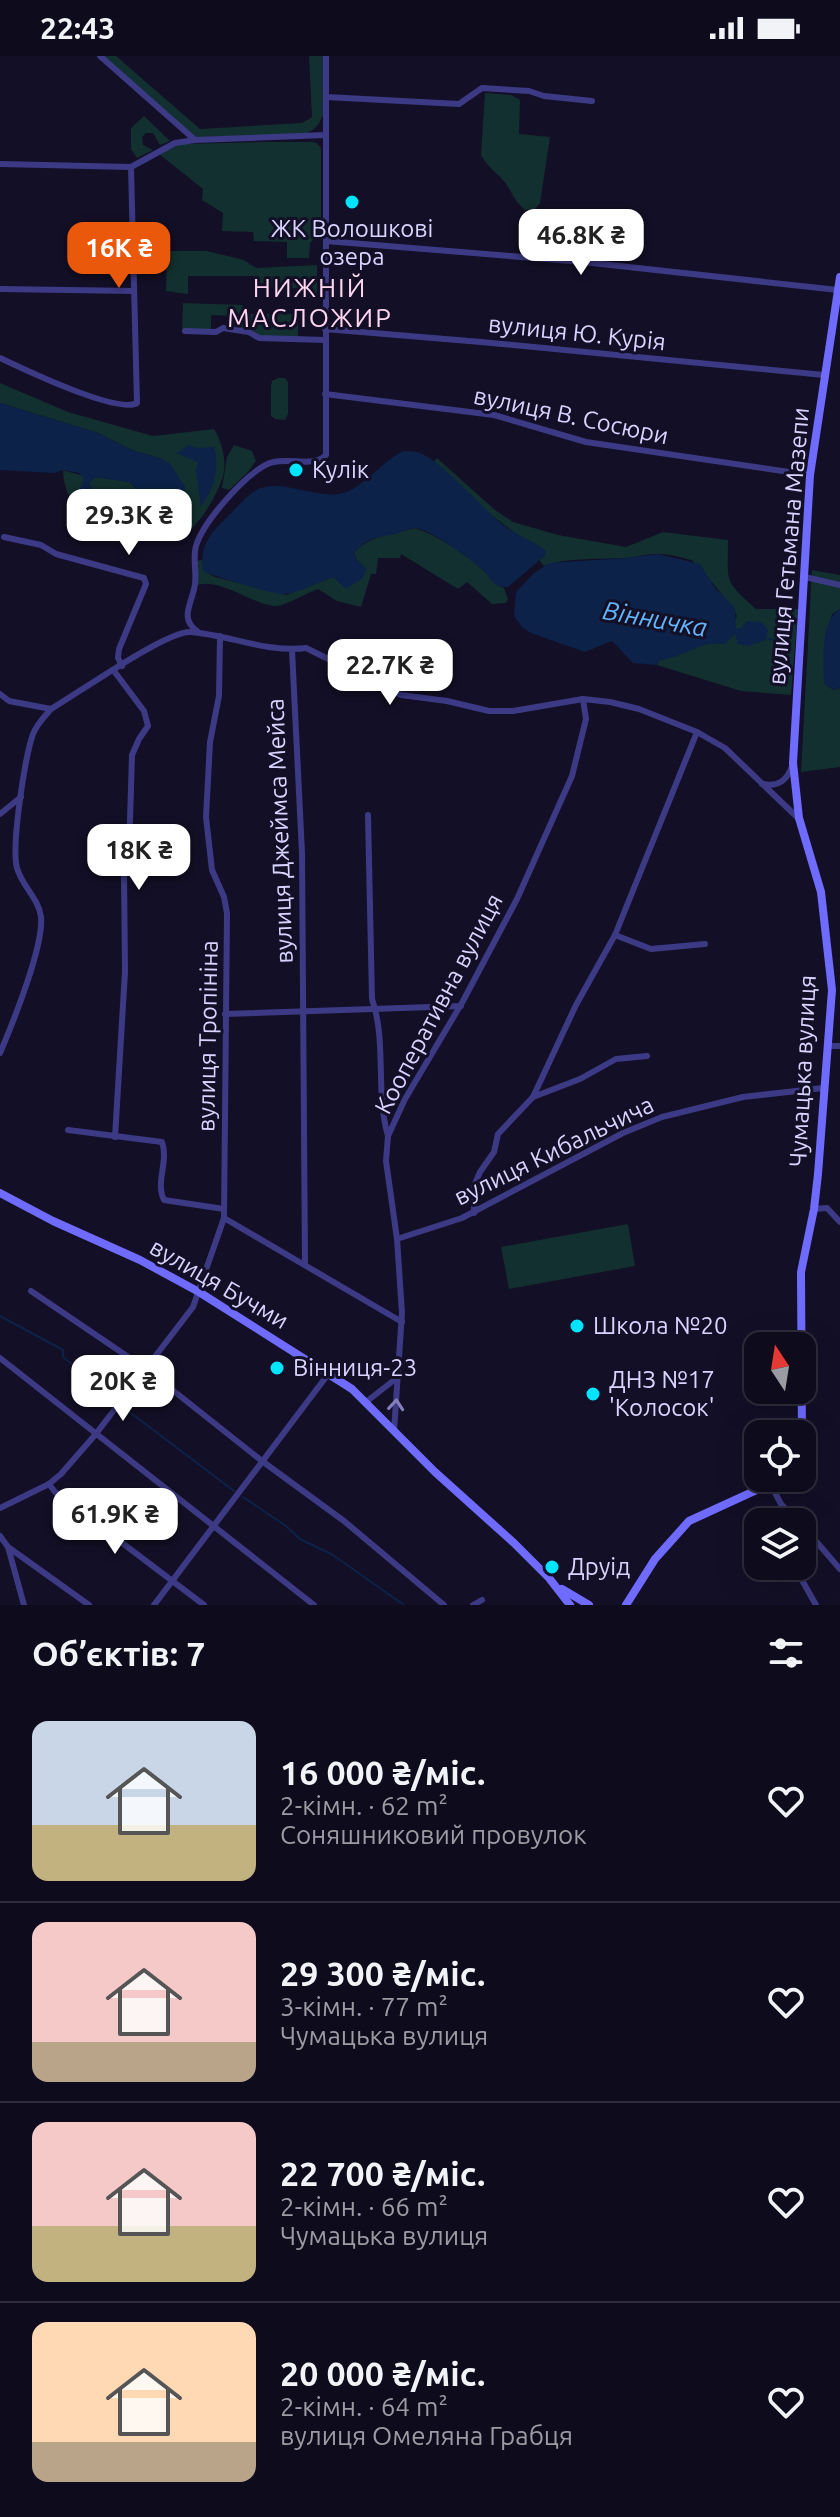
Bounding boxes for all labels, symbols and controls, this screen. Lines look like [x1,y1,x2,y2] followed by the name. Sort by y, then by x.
[40,11,115,45] text: 22:43
[343,193,361,211] marker: ЖК Волошкові озера
[507,209,655,277] pin: 46.8K ₴
[271,215,433,270] place label: ЖК Волошкові озера
[537,220,625,249] text: 46.8K ₴
[63,222,175,290] pin: 16K ₴
[85,233,153,262] text: 16K ₴
[227,273,393,332] district label: НИЖНІЙ МАСЛОЖИР
[487,310,667,355] street label: вулиця Ю. Курія
[471,382,671,449] street label: вулиця В. Сосюри
[763,406,814,686] street label: вулиця Гетьмана Мазепи
[312,456,369,483] place label: Кулік
[287,461,305,479] marker: Кулік
[55,489,203,557] pin: 29.3K ₴
[85,500,173,529] text: 29.3K ₴
[601,595,709,642] water label: Вінничка
[316,639,464,707] pin: 22.7K ₴
[346,650,434,679] text: 22.7K ₴
[261,698,298,964] street label: вулиця Джеймса Мейса
[83,824,195,892] pin: 18K ₴
[105,835,173,864] text: 18K ₴
[369,889,508,1118] street label: Кооперативна вулиця
[192,940,223,1132] street label: вулиця Тропініна
[784,974,821,1168] street label: Чумацька вулиця
[450,1091,658,1211] street label: вулиця Кибальчича
[145,1233,293,1334] street label: вулиця Бучми
[593,1312,728,1339] place label: Школа №20
[568,1317,586,1335] marker: Школа №20
[744,1332,816,1404] north arrow
[744,1332,816,1580] map controls
[293,1354,417,1381] place label: Вінниця-23
[67,1355,179,1423] pin: 20K ₴
[268,1359,286,1377] marker: Вінниця-23
[89,1366,157,1395] text: 20K ₴
[609,1366,715,1421] place label: ДНЗ №17 'Колосок'
[584,1385,602,1403] marker: ДНЗ №17 'Колосок'
[387,1398,404,1411] one-way arrow
[744,1420,816,1492] button: locate
[41,1488,189,1556] pin: 61.9K ₴
[71,1499,159,1528] text: 61.9K ₴
[744,1508,816,1580] button: layers
[568,1553,630,1580] place label: Друід
[543,1558,561,1576] marker: Друід
[764,1631,808,1675] icon: filters
[32,1634,205,1672] text: Об’єктів: 7
[96,1753,192,1849] icon: home
[280,1753,485,1791] text: 16 000 ₴/міс.
[764,1779,808,1823] icon: heart
[280,1791,448,1820] text: 2-кімн. · 62 m²
[280,1820,587,1849] text: Соняшниковий провулок
[96,1954,192,2050] icon: home
[280,1954,485,1992] text: 29 300 ₴/міс.
[764,1980,808,2024] icon: heart
[280,1992,448,2021] text: 3-кімн. · 77 m²
[280,2021,488,2050] text: Чумацька вулиця
[96,2154,192,2250] icon: home
[280,2154,485,2192] text: 22 700 ₴/міс.
[764,2180,808,2224] icon: heart
[280,2192,448,2221] text: 2-кімн. · 66 m²
[280,2221,488,2250] text: Чумацька вулиця
[96,2354,192,2450] icon: home
[280,2354,485,2392] text: 20 000 ₴/міс.
[764,2380,808,2424] icon: heart
[280,2392,448,2421] text: 2-кімн. · 64 m²
[280,2421,573,2450] text: вулиця Омеляна Грабця

